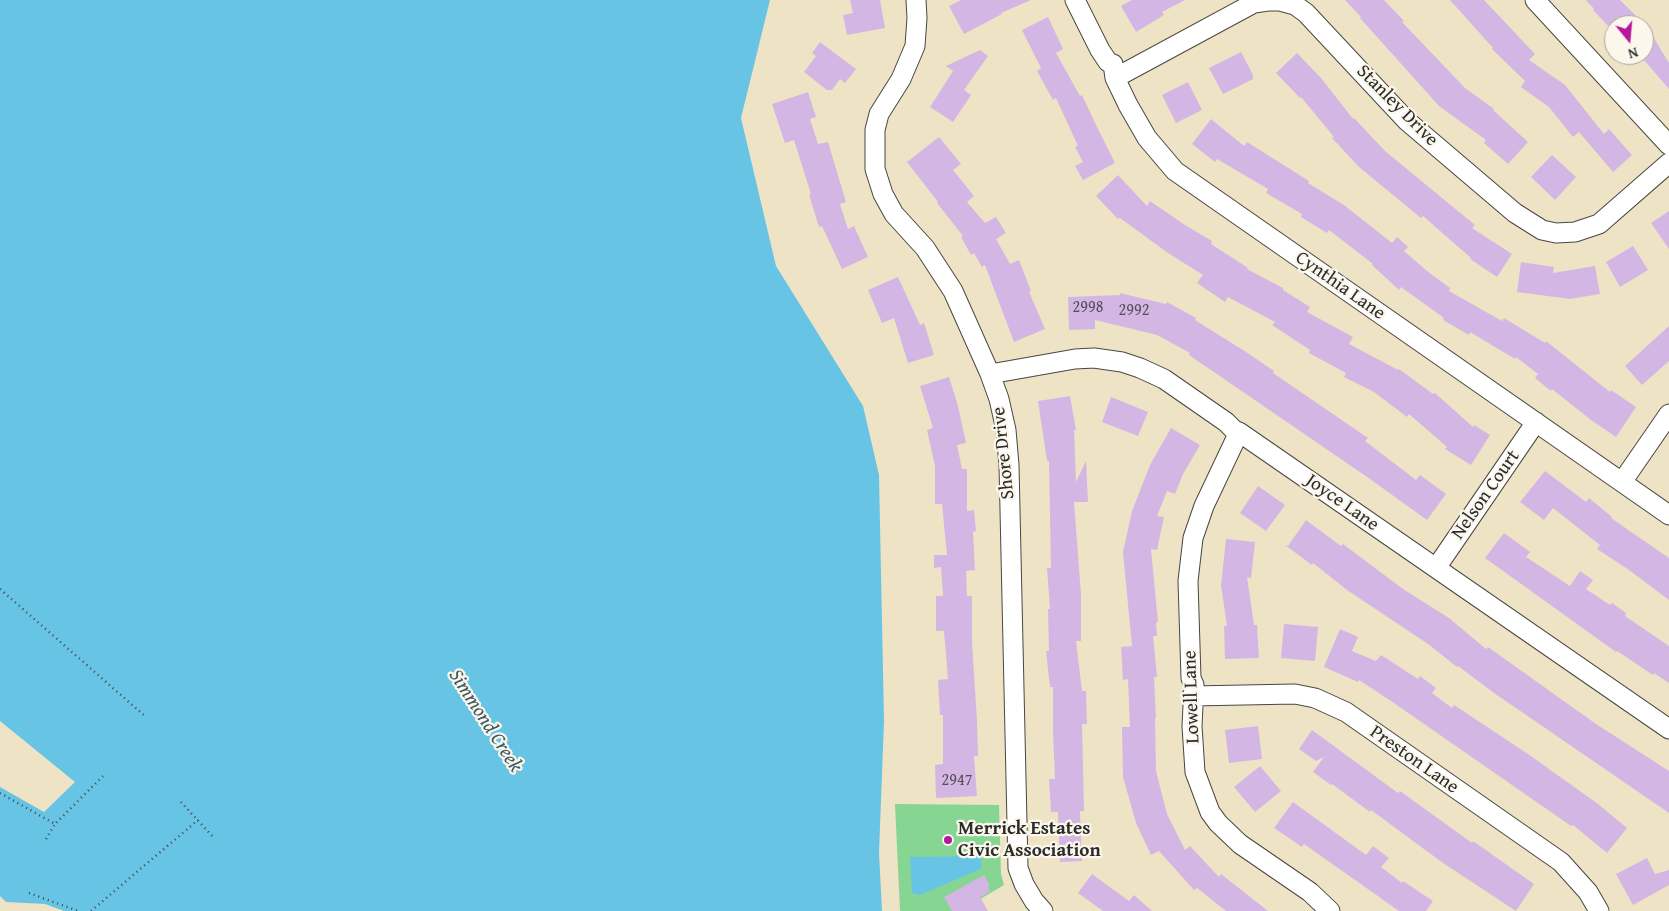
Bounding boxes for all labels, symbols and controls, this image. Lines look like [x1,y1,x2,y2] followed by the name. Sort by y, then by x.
[1604,15,1654,65] north arrow
[1626,42,1640,64] text: N
[1351,60,1443,152] street label: Stanley Drive
[1291,247,1389,325] street label: Cynthia Lane
[1073,298,1103,318] house number: 2998
[1119,301,1149,321] house number: 2992
[988,406,1020,500] street label: Shore Drive
[1447,446,1525,544] street label: Nelson Court
[1301,469,1383,537] street label: Joyce Lane
[1179,650,1205,744] street label: Lowell Lane
[443,665,527,777] water label: Simmond Creek
[1365,721,1463,799] street label: Preston Lane
[942,771,972,791] house number: 2947
[958,818,1101,862] place label: Merrick Estates Civic Association
[942,834,954,846] marker: Merrick Estates Civic Association

